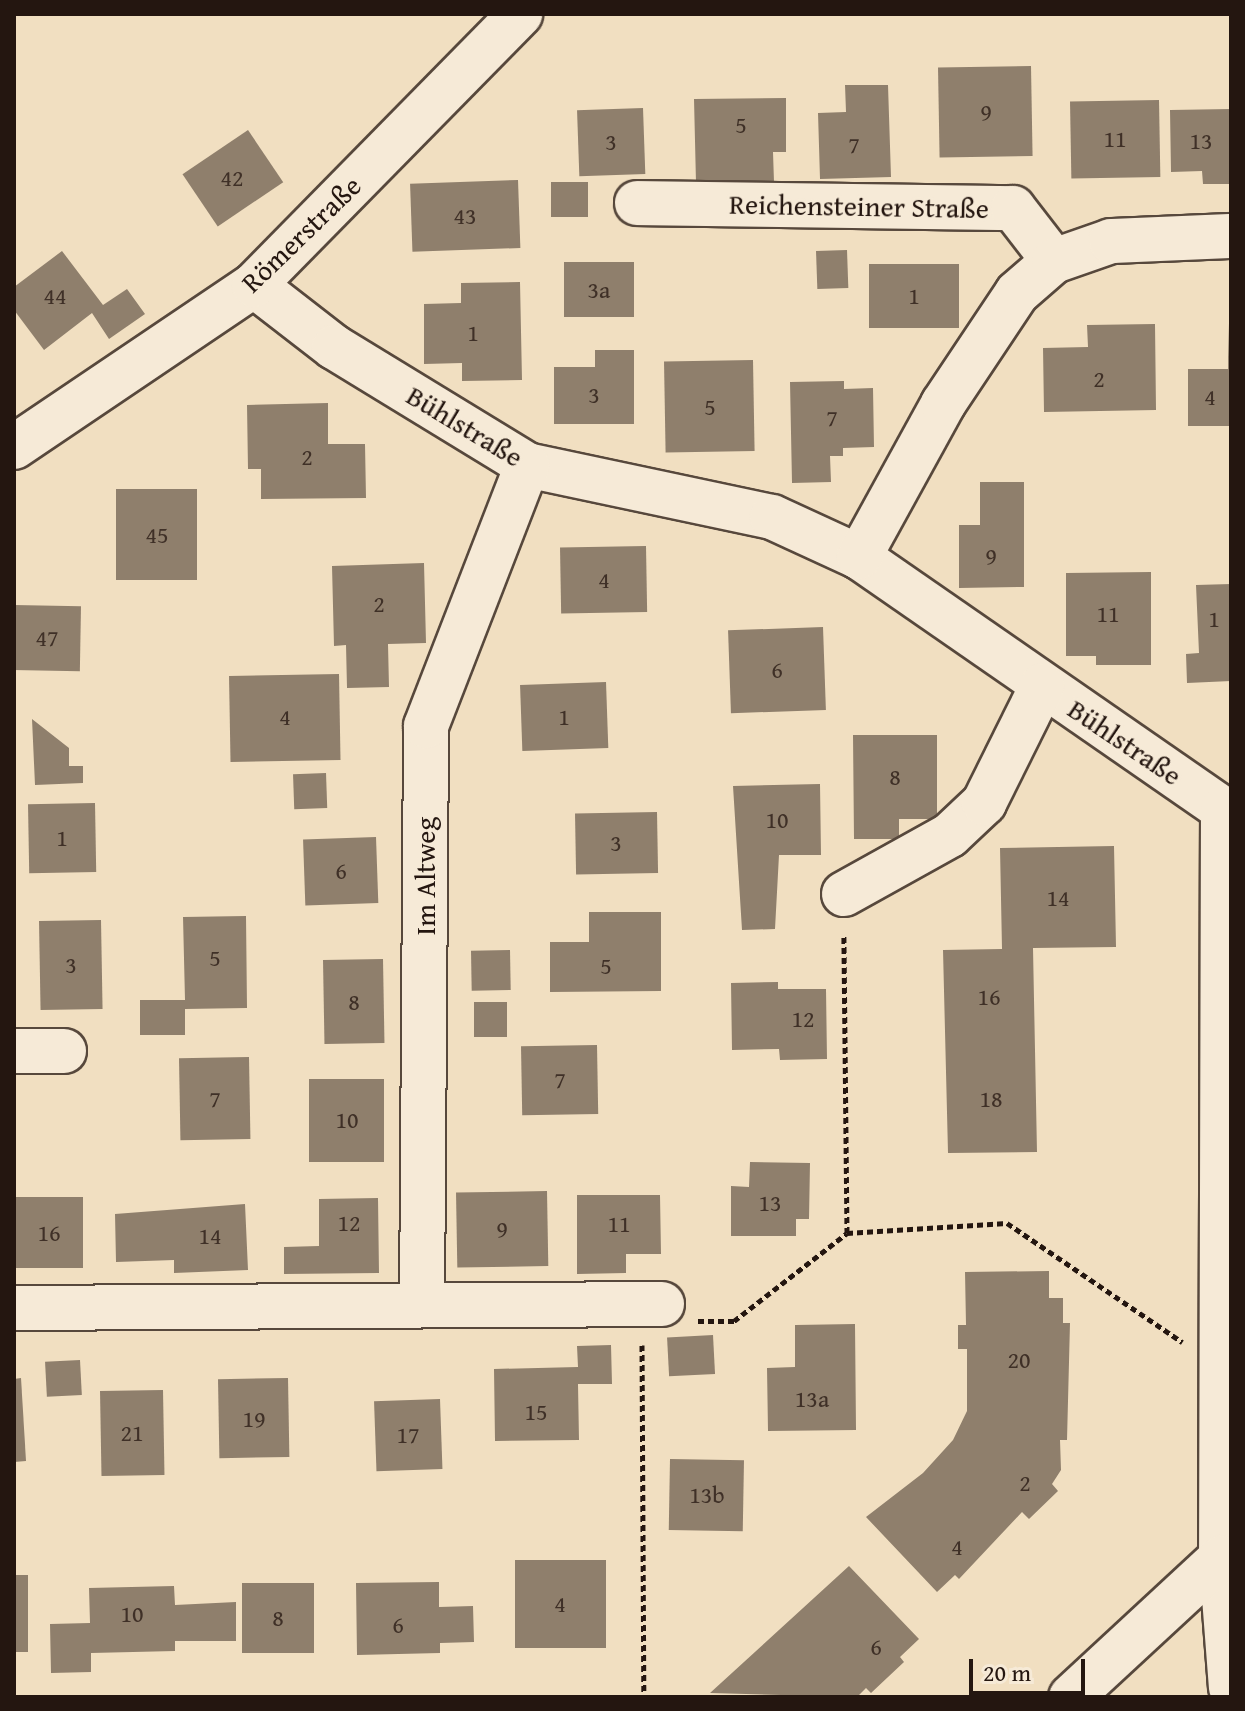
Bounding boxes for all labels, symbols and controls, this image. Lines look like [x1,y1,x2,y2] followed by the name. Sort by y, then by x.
[980,98,992,126] house number: 9
[735,111,747,139] house number: 5
[1103,125,1127,153] house number: 11
[1189,127,1213,155] house number: 13
[605,128,617,156] house number: 3
[848,131,860,159] house number: 7
[220,164,244,192] house number: 42
[234,169,368,299] street label: Römerstraße
[729,187,989,225] street label: Reichensteiner Straße
[453,202,477,230] house number: 43
[588,276,610,304] house number: 3a
[43,282,67,310] house number: 44
[908,282,920,310] house number: 1
[467,319,479,347] house number: 1
[1093,365,1105,393] house number: 2
[401,378,529,474] street label: Bühlstraße
[588,381,600,409] house number: 3
[1204,383,1216,411] house number: 4
[704,393,716,421] house number: 5
[826,404,838,432] house number: 7
[301,443,313,471] house number: 2
[145,521,169,549] house number: 45
[985,542,997,570] house number: 9
[598,566,610,594] house number: 4
[373,590,385,618] house number: 2
[1096,600,1120,628] house number: 11
[1208,605,1220,633] house number: 1
[35,624,59,652] house number: 47
[771,656,783,684] house number: 6
[1062,692,1188,792] street label: Bühlstraße
[279,703,291,731] house number: 4
[558,703,570,731] house number: 1
[889,763,901,791] house number: 8
[765,806,789,834] house number: 10
[408,817,442,935] street label: Im Altweg
[56,824,68,852] house number: 1
[610,829,622,857] house number: 3
[335,857,347,885] house number: 6
[1046,884,1070,912] house number: 14
[209,944,221,972] house number: 5
[65,951,77,979] house number: 3
[600,952,612,980] house number: 5
[977,983,1001,1011] house number: 16
[348,988,360,1016] house number: 8
[791,1005,815,1033] house number: 12
[554,1066,566,1094] house number: 7
[209,1085,221,1113] house number: 7
[979,1085,1003,1113] house number: 18
[335,1106,359,1134] house number: 10
[758,1189,782,1217] house number: 13
[337,1209,361,1237] house number: 12
[607,1210,631,1238] house number: 11
[496,1215,508,1243] house number: 9
[37,1219,61,1247] house number: 16
[198,1222,222,1250] house number: 14
[1007,1346,1031,1374] house number: 20
[795,1385,829,1413] house number: 13a
[524,1398,548,1426] house number: 15
[242,1405,266,1433] house number: 19
[120,1419,144,1447] house number: 21
[396,1421,420,1449] house number: 17
[1019,1469,1031,1497] house number: 2
[689,1481,725,1509] house number: 13b
[951,1533,963,1561] house number: 4
[554,1590,566,1618] house number: 4
[120,1600,144,1628] house number: 10
[272,1604,284,1632] house number: 8
[392,1611,404,1639] house number: 6
[870,1633,882,1661] house number: 6
[973,1643,1089,1693] scale bar
[983,1655,1031,1690] text: 20 m

